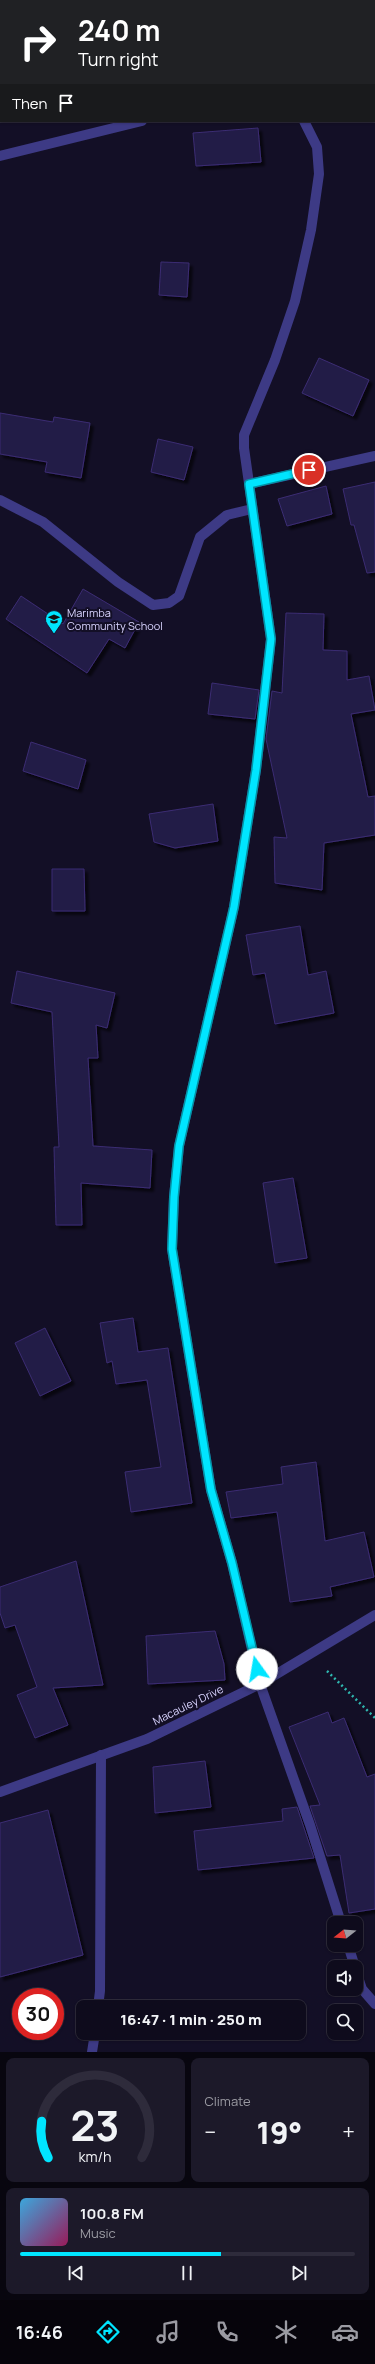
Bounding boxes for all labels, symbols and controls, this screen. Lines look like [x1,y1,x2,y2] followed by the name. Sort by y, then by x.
[78,11,160,49] text: 240 m
[12,16,64,68] icon: right
[78,47,159,71] text: Turn right
[55,92,77,114] icon: arrive
[12,93,47,114] text: Then
[292,453,326,487] pin
[298,459,320,481] icon: arrive
[67,605,163,633] place label: Marimba Community School
[44,609,64,634] school or university icon: Marimba Community School
[236,1648,278,1690] position arrow
[150,1681,226,1728] street label: Macauley Drive
[327,1916,363,1952] north arrow
[327,1916,363,2040] map controls
[327,1960,363,1996] button: sound
[12,1988,64,2040] speed limit sign: 30
[327,2004,363,2040] button: search
[120,2009,262,2030] text: 16:47 · 1 min · 250 m
[205,2092,251,2110] text: Climate
[71,2097,120,2153] text: 23
[256,2112,302,2153] text: 19°
[205,2117,216,2147] text: −
[342,2117,355,2147] text: +
[79,2147,112,2166] text: km/h
[80,2203,144,2224] text: 100.8 FM
[80,2224,116,2242] text: Music
[65,2262,87,2284] icon: previous
[176,2262,198,2284] icon: pause
[288,2262,310,2284] icon: next
[94,2318,122,2346] icon: directions
[154,2318,182,2346] icon: music
[213,2318,241,2346] icon: phone
[272,2318,300,2346] icon: climate
[331,2318,359,2346] icon: car
[16,2320,63,2344] text: 16:46

